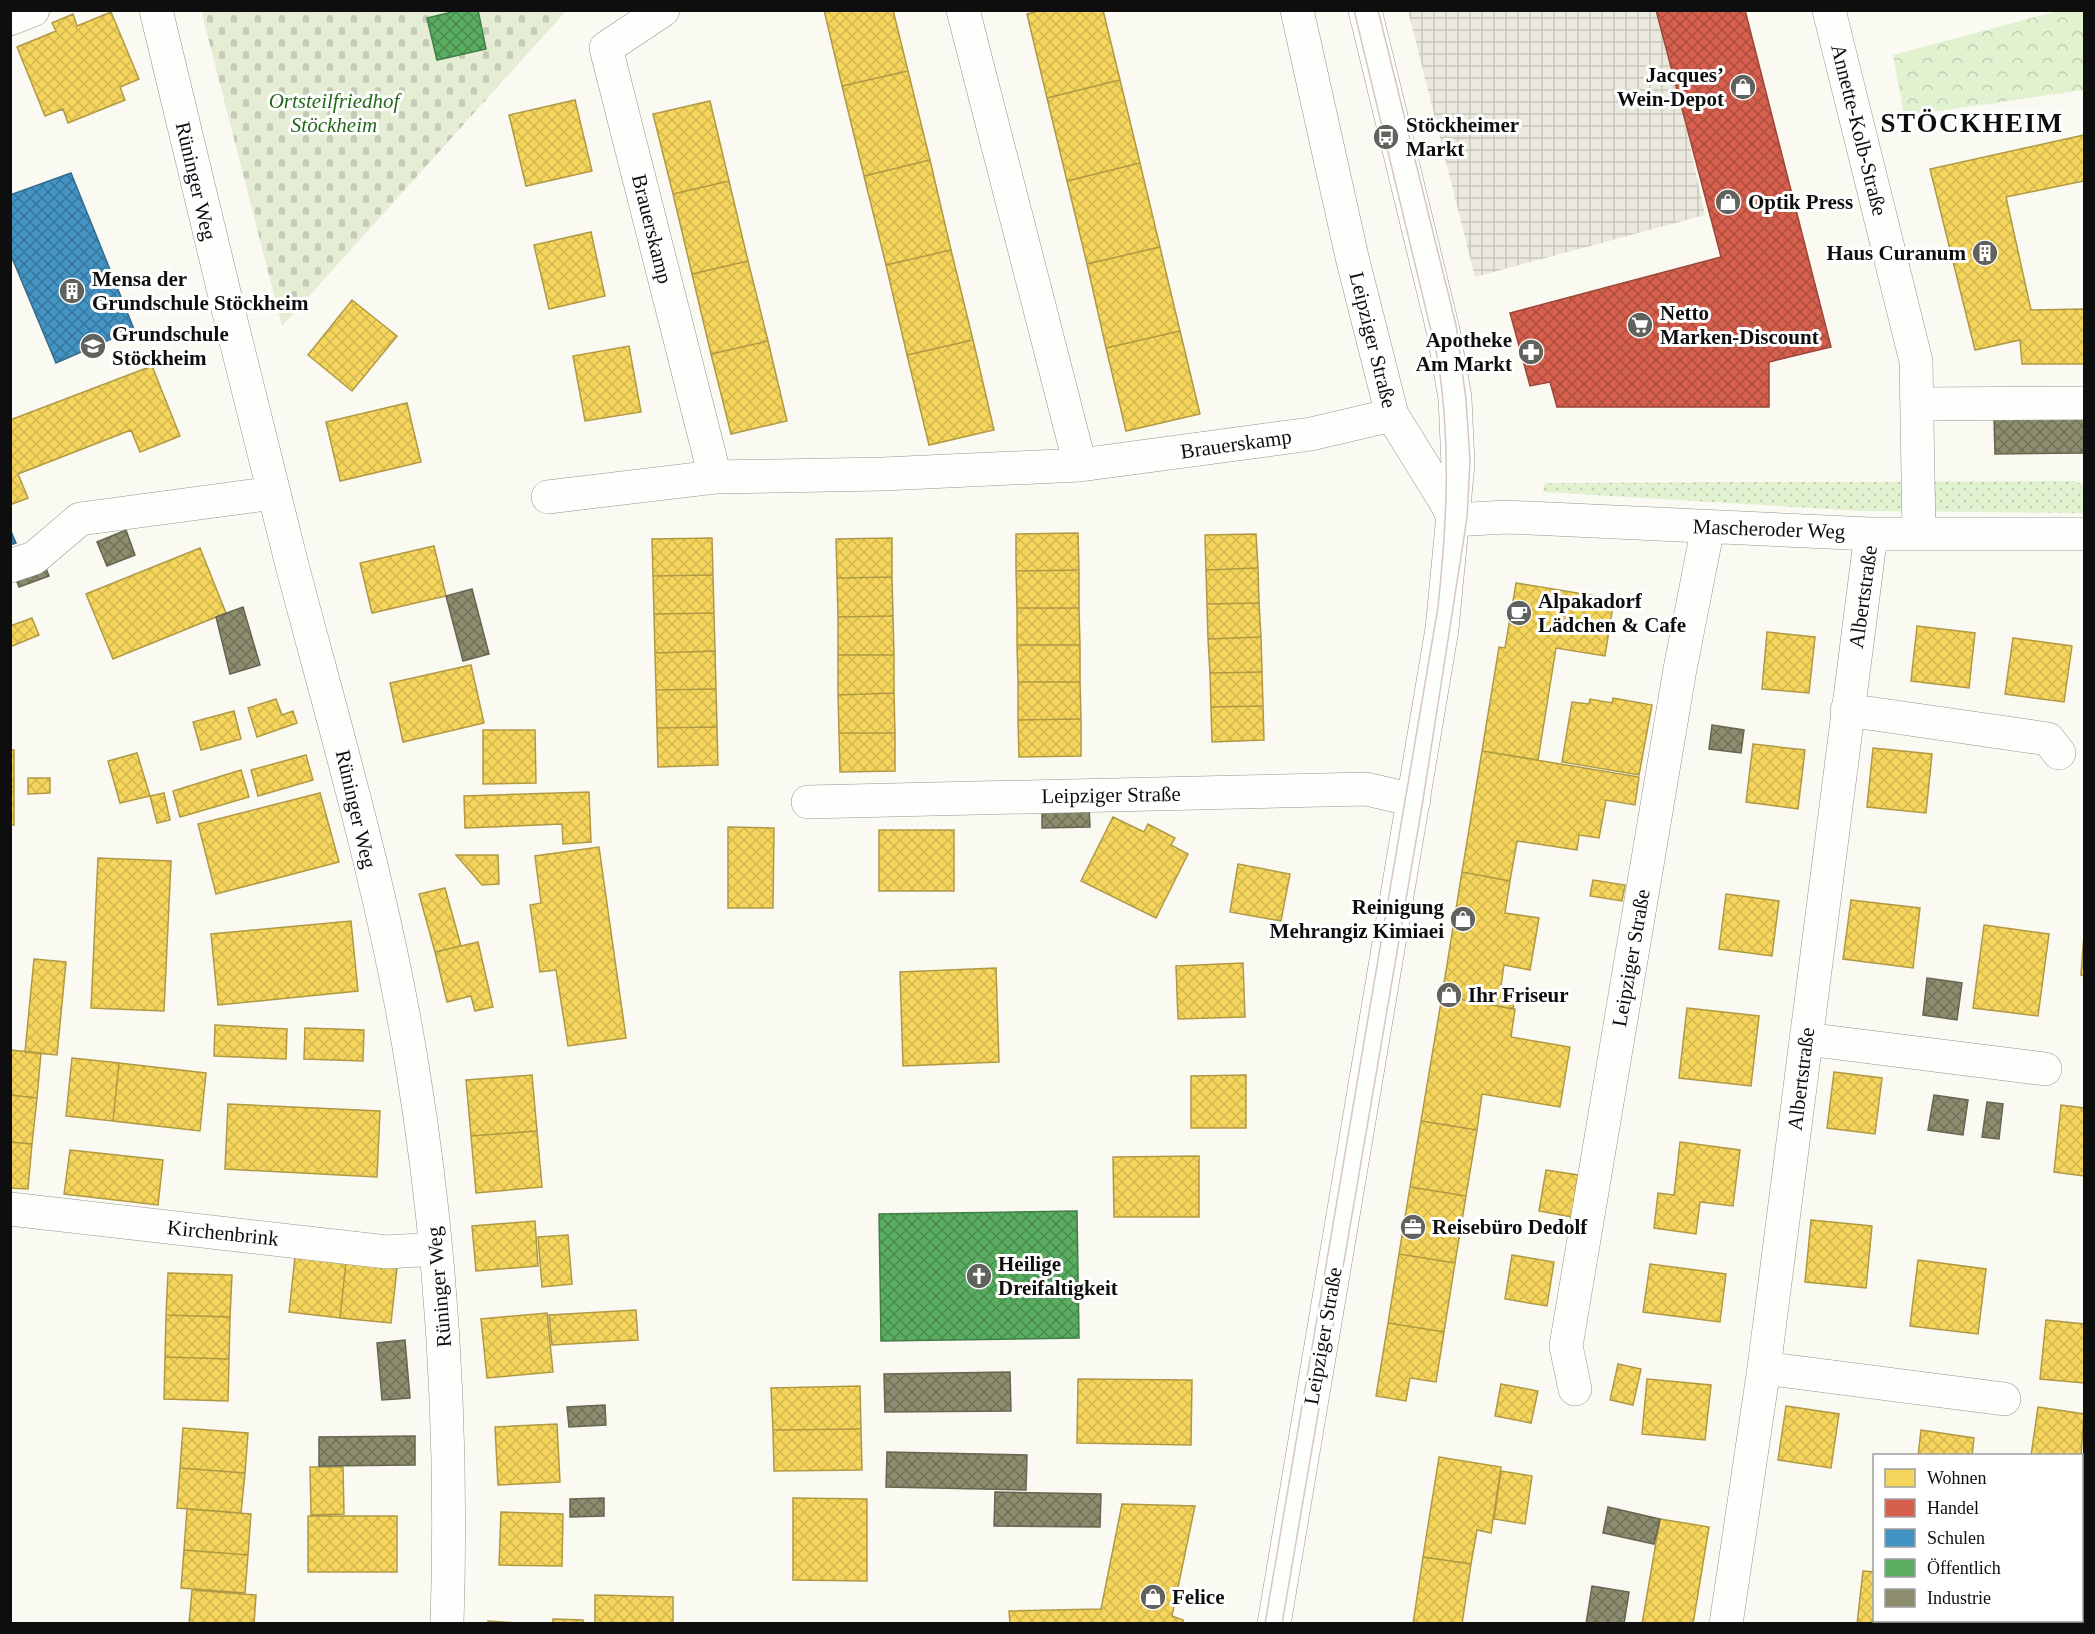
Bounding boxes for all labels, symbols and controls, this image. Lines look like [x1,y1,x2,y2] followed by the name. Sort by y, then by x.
[1826,42,1892,218] street label: Annette-Kolb-Straße
[1617,63,1724,111] place label: Jacques’ Wein-Depot
[1728,72,1758,102] shop icon: Jacques’ Wein-Depot
[269,89,402,137] park label: Ortsteilfriedhof Stöckheim
[1880,108,2064,138] district label: STÖCKHEIM
[1406,113,1519,161] place label: Stöckheimer Markt
[171,119,221,243] street label: Rüninger Weg
[1371,122,1401,152] bus stop icon: Stöckheimer Markt
[627,172,677,286] street label: Brauerskamp
[1713,187,1743,217] shop icon: Optik Press
[1748,190,1853,214] place label: Optik Press
[1970,238,2000,268] building icon: Haus Curanum
[1827,241,1967,265] place label: Haus Curanum
[92,267,309,315] place label: Mensa der Grundschule Stöckheim
[1344,269,1402,411] street label: Leipziger Straße
[57,276,87,306] building icon: Mensa der Grundschule Stöckheim
[1660,301,1819,349] place label: Netto Marken-Discount
[1625,310,1655,340] supermarket icon: Netto Marken-Discount
[112,322,229,370] place label: Grundschule Stöckheim
[1416,328,1512,376] place label: Apotheke Am Markt
[78,331,108,361] school or university icon: Grundschule Stöckheim
[1516,337,1546,367] pharmacy icon: Apotheke Am Markt
[1179,424,1293,464] street label: Brauerskamp
[1692,514,1846,544] street label: Mascheroder Weg
[1844,544,1882,650] street label: Albertstraße
[1538,589,1686,637] place label: Alpakadorf Lädchen & Cafe
[1504,598,1534,628] cafe icon: Alpakadorf Lädchen & Cafe
[331,747,381,871] street label: Rüninger Weg
[1041,782,1181,808] street label: Leipziger Straße
[1607,887,1655,1029] street label: Leipziger Straße
[1270,895,1444,943] place label: Reinigung Mehrangiz Kimiaei
[1448,904,1478,934] shop icon: Reinigung Mehrangiz Kimiaei
[1434,980,1464,1010] shop icon: Ihr Friseur
[1468,983,1569,1007] place label: Ihr Friseur
[1783,1026,1819,1132] street label: Albertstraße
[1398,1212,1428,1242] office icon: Reisebüro Dedolf
[166,1215,280,1251] street label: Kirchenbrink
[1432,1215,1588,1239] place label: Reisebüro Dedolf
[422,1225,456,1348] street label: Rüninger Weg
[998,1252,1118,1300] place label: Heilige Dreifaltigkeit
[964,1261,994,1291] church icon: Heilige Dreifaltigkeit
[1299,1265,1347,1407] street label: Leipziger Straße
[1873,1454,2083,1622] legend
[1927,1468,1987,1488] text: Wohnen
[1927,1498,1979,1518] text: Handel
[1927,1528,1985,1548] text: Schulen
[1927,1558,2001,1578] text: Öffentlich
[1138,1582,1168,1612] shop icon: Felice
[1172,1585,1224,1609] place label: Felice
[1927,1588,1991,1608] text: Industrie

